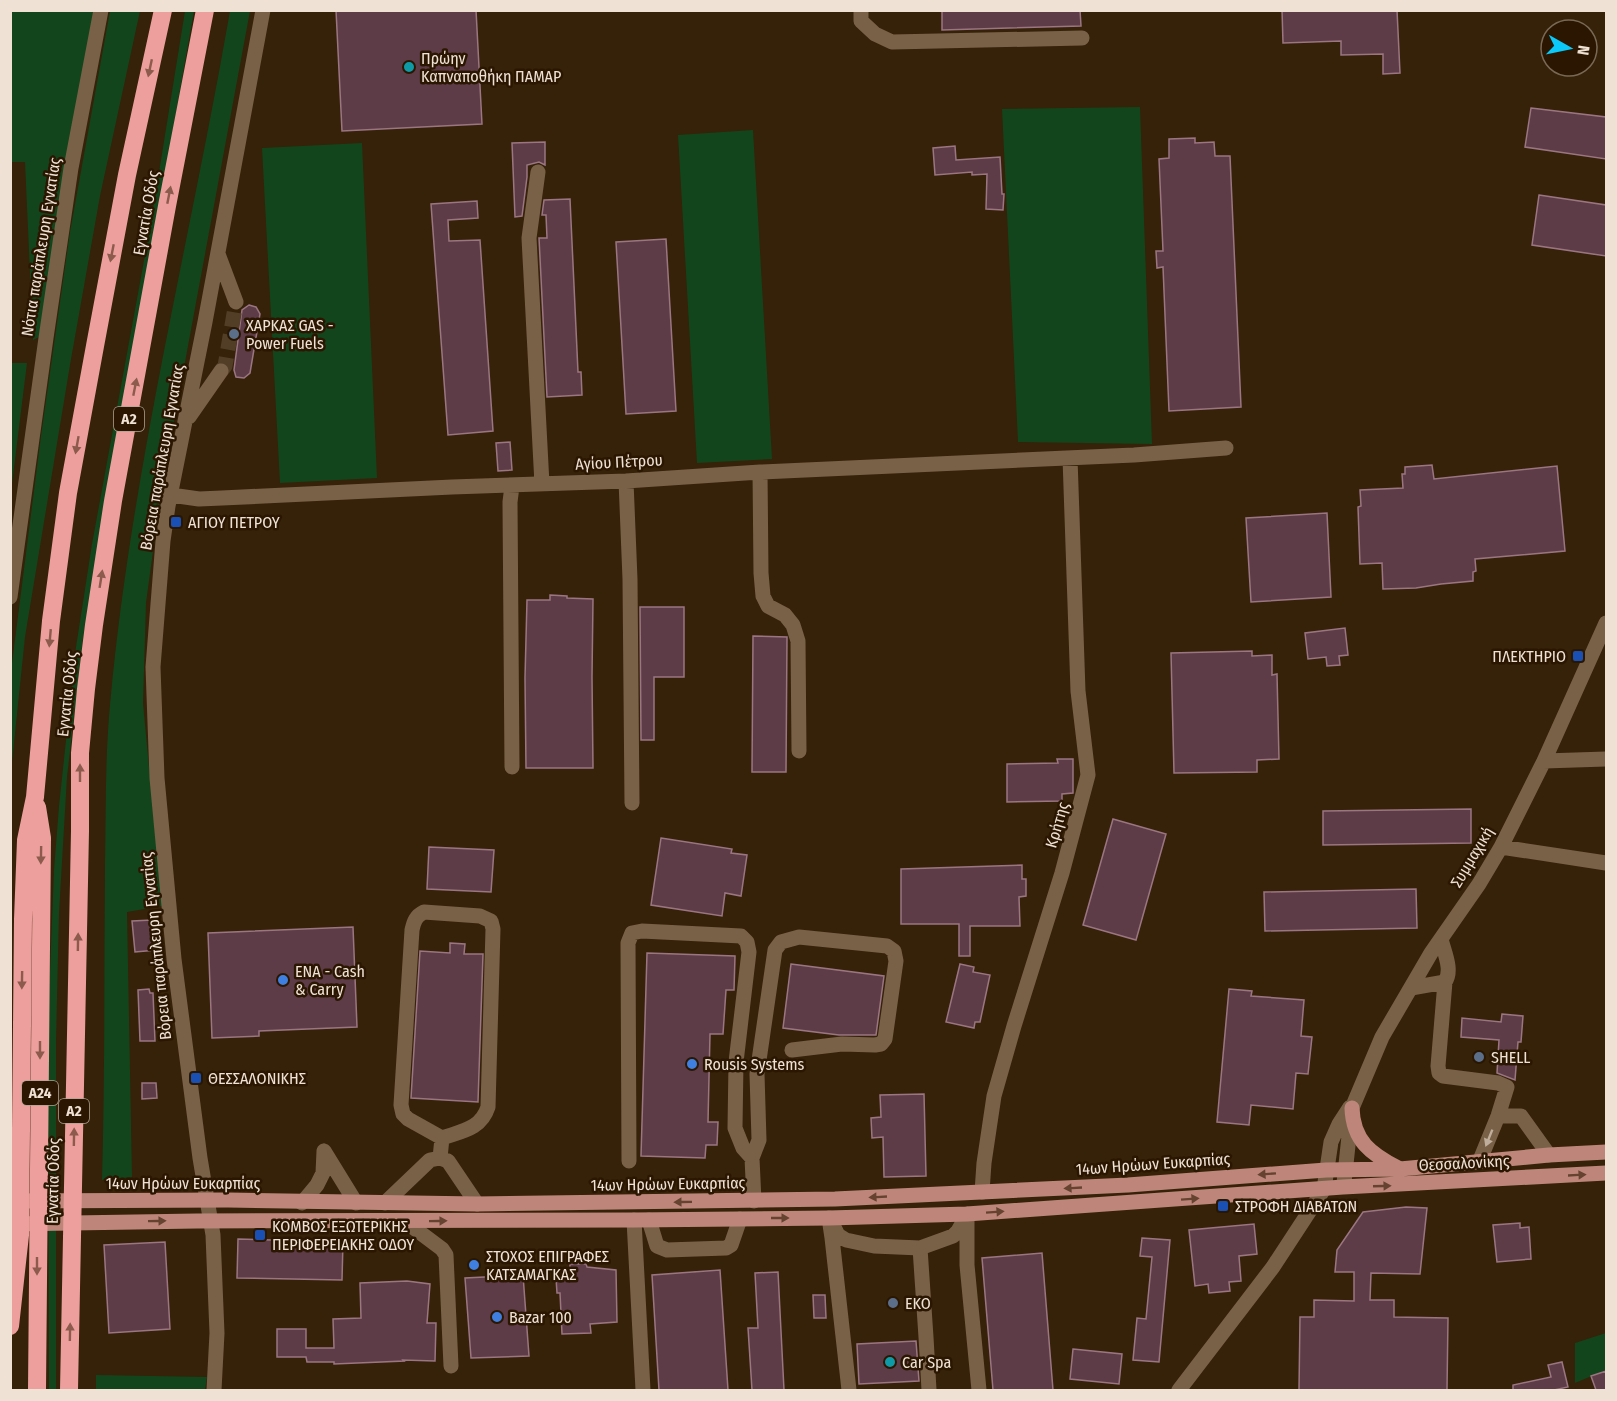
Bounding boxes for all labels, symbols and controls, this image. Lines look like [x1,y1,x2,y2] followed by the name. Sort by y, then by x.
[1539,18,1599,78] north arrow
[1573,44,1593,56] text: N
[421,49,561,86] place label: Πρώην Καπναποθήκη ΠΑΜΑΡ
[145,58,155,77] one-way arrow
[402,60,416,74] marker: Πρώην Καπναποθήκη ΠΑΜΑΡ
[17,156,65,338] street label: Νότια παράπλευρη Εγνατίας
[129,169,163,257] street label: Εγνατία Οδός
[165,185,174,204] one-way arrow
[107,244,116,263] one-way arrow
[246,316,334,353] place label: ΧΑΡΚΑΣ GAS - Power Fuels
[227,327,241,341] marker: ΧΑΡΚΑΣ GAS - Power Fuels
[136,362,188,552] street label: Βόρεια παράπλευρη Εγνατίας
[131,377,140,396] one-way arrow
[114,407,144,431] road number: Α2
[72,436,81,455] one-way arrow
[575,450,663,474] street label: Αγίου Πέτρου
[188,513,280,532] place label: ΑΓΙΟΥ ΠΕΤΡΟΥ
[169,515,183,529] marker: ΑΓΙΟΥ ΠΕΤΡΟΥ
[97,570,106,589] one-way arrow
[45,628,55,647] one-way arrow
[1492,647,1566,666] place label: ΠΛΕΚΤΗΡΙΟ
[1571,649,1585,663] marker: ΠΛΕΚΤΗΡΙΟ
[53,650,81,738] street label: Εγνατία Οδός
[75,763,85,782] one-way arrow
[1041,800,1073,850] street label: Κρήτης
[1447,823,1497,891] street label: Συμμαχική
[36,845,46,864] one-way arrow
[137,851,175,1041] street label: Βόρεια παράπλευρη Εγνατίας
[73,933,83,952] one-way arrow
[295,962,365,999] place label: ENA - Cash & Carry
[17,971,27,990] one-way arrow
[276,973,290,987] marker: ENA - Cash & Carry
[35,1040,45,1059] one-way arrow
[1491,1048,1530,1067] place label: SHELL
[1472,1050,1486,1064] marker: SHELL
[704,1055,805,1074] place label: Rousis Systems
[685,1057,699,1071] marker: Rousis Systems
[208,1069,306,1088] place label: ΘΕΣΣΑΛΟΝΙΚΗΣ
[189,1071,203,1085] marker: ΘΕΣΣΑΛΟΝΙΚΗΣ
[22,1081,58,1105] road number: Α24
[59,1099,89,1123] road number: Α2
[69,1128,78,1147] one-way arrow
[1484,1129,1493,1147] one-way arrow
[43,1138,63,1224] street label: Εγνατία Οδός
[1075,1149,1231,1179] street label: 14ων Ηρώων Ευκαρπίας
[1418,1151,1510,1175] street label: Θεσσαλονίκης
[1258,1170,1277,1179] one-way arrow
[1568,1170,1587,1179] one-way arrow
[591,1173,746,1195] street label: 14ων Ηρώων Ευκαρπίας
[106,1174,261,1193] street label: 14ων Ηρώων Ευκαρπίας
[1373,1181,1392,1190] one-way arrow
[1063,1183,1082,1193] one-way arrow
[868,1192,887,1201] one-way arrow
[1181,1194,1200,1203] one-way arrow
[674,1197,693,1207] one-way arrow
[1235,1197,1357,1216] place label: ΣΤΡΟΦΗ ΔΙΑΒΑΤΩΝ
[1216,1199,1230,1213] marker: ΣΤΡΟΦΗ ΔΙΑΒΑΤΩΝ
[986,1208,1005,1217] one-way arrow
[770,1214,789,1223] one-way arrow
[428,1216,447,1226] one-way arrow
[147,1217,166,1226] one-way arrow
[272,1217,414,1254] place label: ΚΟΜΒΟΣ ΕΞΩΤΕΡΙΚΗΣ ΠΕΡΙΦΕΡΕΙΑΚΗΣ ΟΔΟΥ
[253,1228,267,1242] marker: ΚΟΜΒΟΣ ΕΞΩΤΕΡΙΚΗΣ ΠΕΡΙΦΕΡΕΙΑΚΗΣ ΟΔΟΥ
[486,1247,609,1284] place label: ΣΤΟΧΟΣ ΕΠΙΓΡΑΦΕΣ ΚΑΤΣΑΜΑΓΚΑΣ
[32,1256,42,1275] one-way arrow
[467,1258,481,1272] marker: ΣΤΟΧΟΣ ΕΠΙΓΡΑΦΕΣ ΚΑΤΣΑΜΑΓΚΑΣ
[905,1294,931,1313] place label: ΕΚΟ
[886,1296,900,1310] marker: ΕΚΟ
[509,1308,572,1327] place label: Bazar 100
[490,1310,504,1324] marker: Bazar 100
[65,1323,74,1342] one-way arrow
[902,1353,951,1372] place label: Car Spa
[883,1355,897,1369] marker: Car Spa

